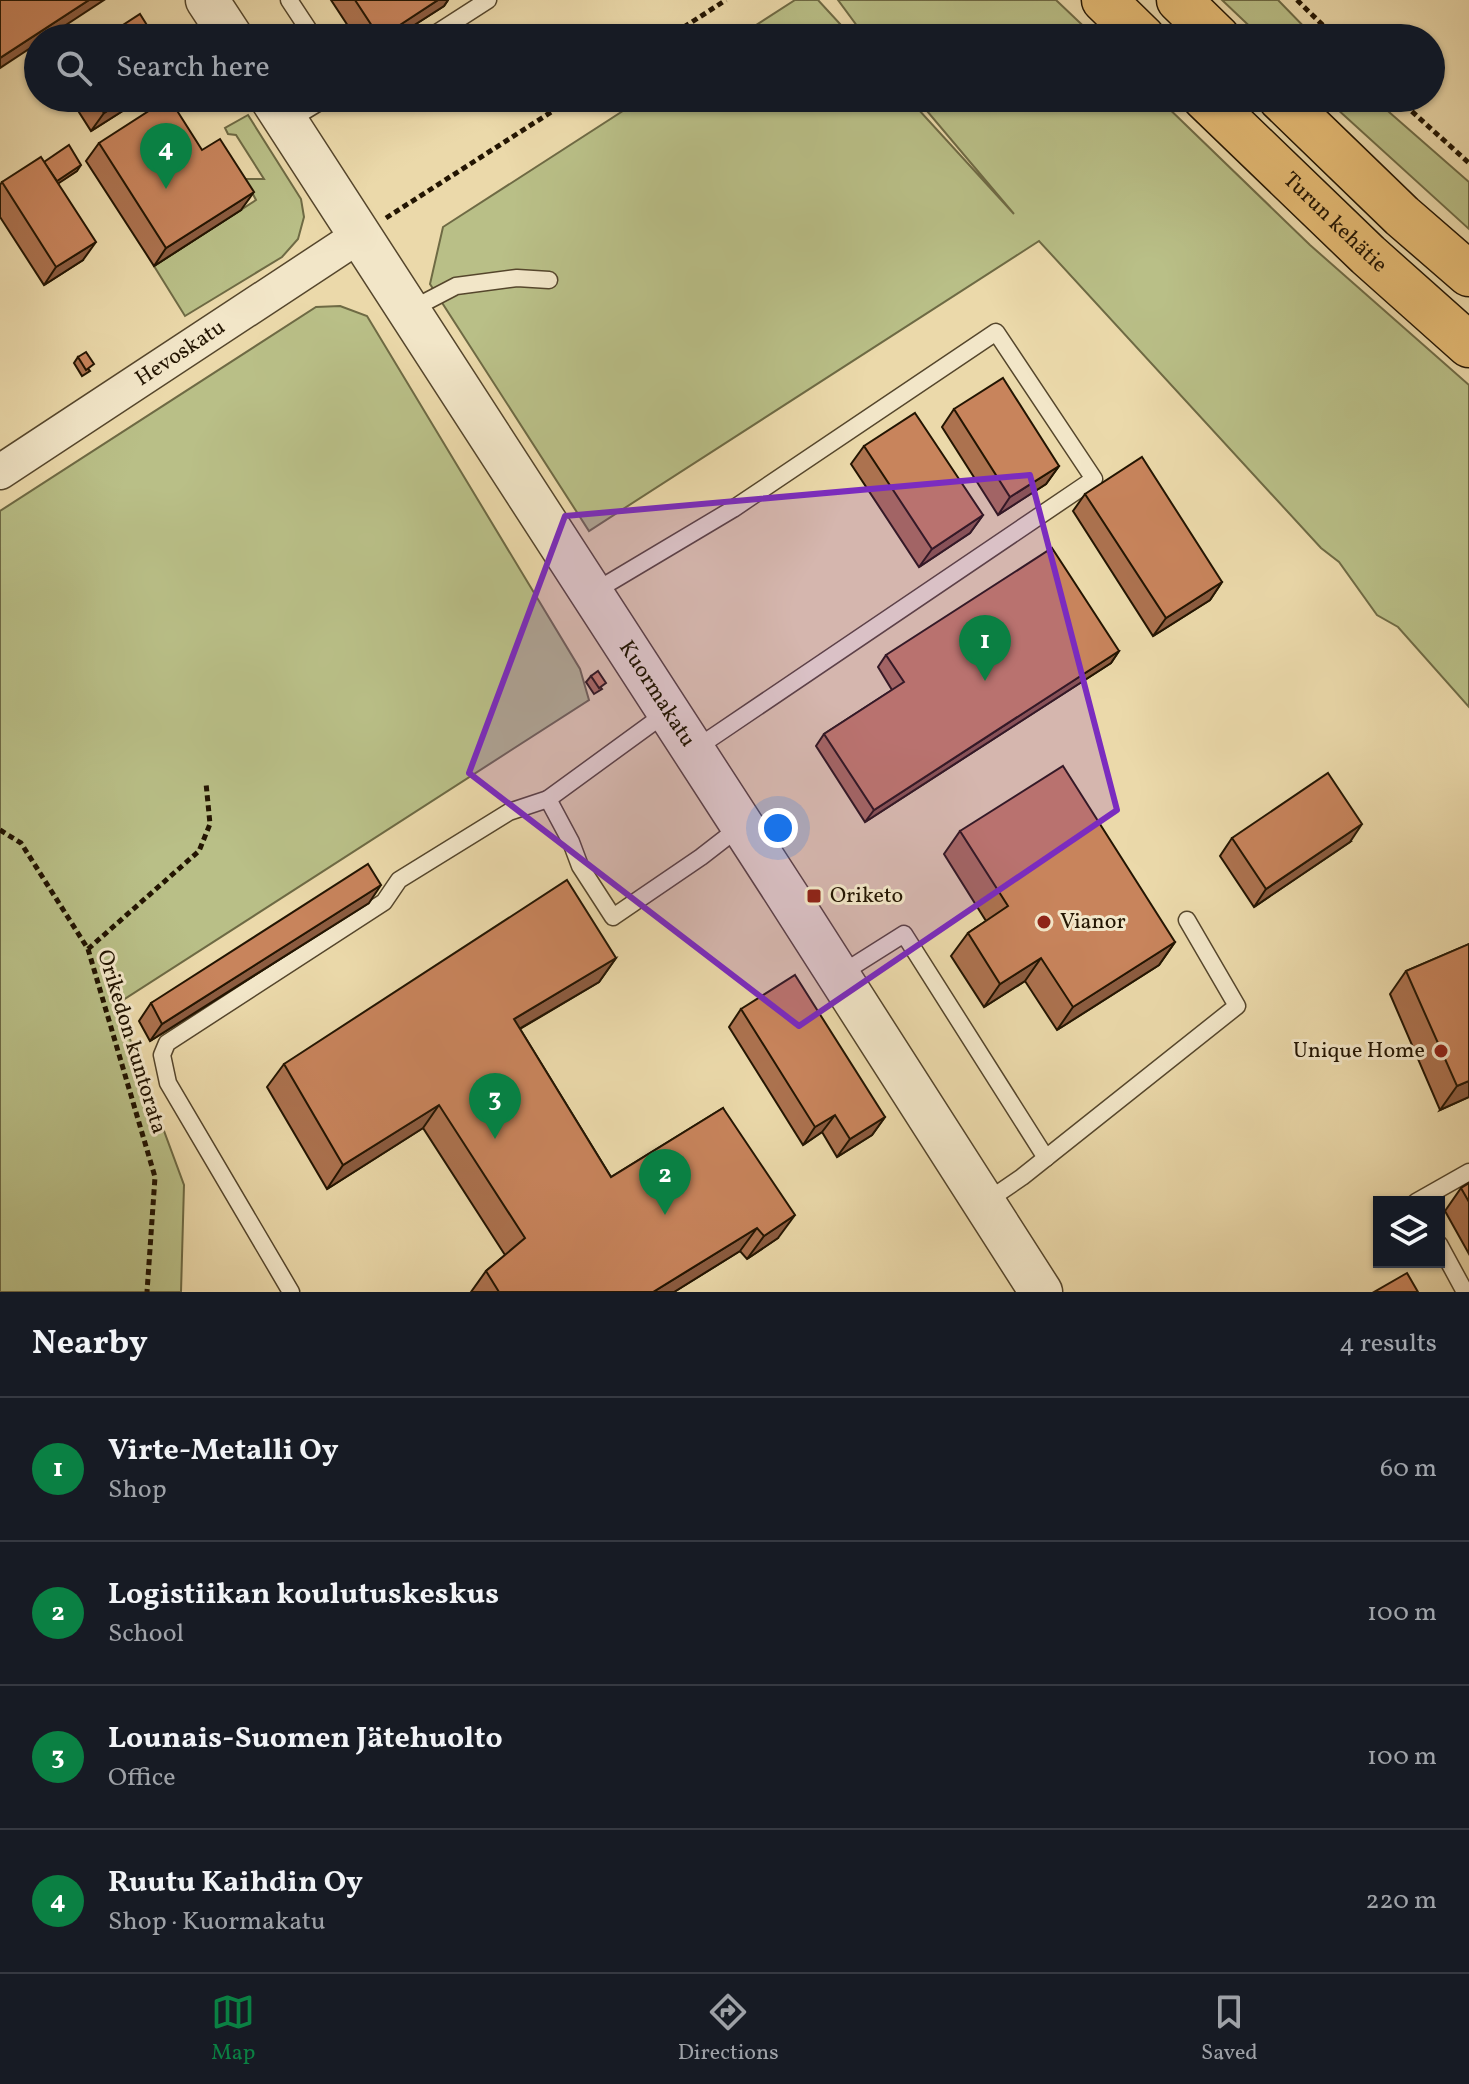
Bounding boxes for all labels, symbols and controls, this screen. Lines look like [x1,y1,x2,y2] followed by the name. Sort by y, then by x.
[24,24,1445,112] search box
[52,46,96,90] icon: search
[116,47,270,89] text: Search here
[140,123,192,189] pin: 4
[1276,165,1394,280] street label: Turun kehätie
[129,312,232,394] street label: Hevoskatu
[959,615,1011,681] pin: 1
[611,635,703,753] street label: Kuormakatu
[758,808,798,848] your location
[830,881,903,912] place label: Oriketo
[805,887,823,905] marker: Oriketo
[1060,907,1126,938] place label: Vianor
[1035,913,1053,931] marker: Vianor
[88,946,174,1138] street label: Orikedon kuntorata
[1293,1036,1425,1067] place label: Unique Home
[1432,1042,1450,1060] marker: Unique Home
[469,1073,521,1139] pin: 3
[639,1149,691,1215] pin: 2
[1373,1196,1445,1268] map controls
[1373,1196,1445,1268] button: layers
[32,1321,148,1368] text: Nearby
[1339,1326,1437,1362] text: 4 results
[108,1430,339,1472] text: Virte-Metalli Oy
[53,1451,63,1487] text: 1
[1380,1451,1437,1487] text: 60 m
[108,1472,167,1508] text: Shop
[108,1574,499,1616] text: Logistiikan koulutuskeskus
[51,1595,65,1631] text: 2
[1367,1595,1437,1631] text: 100 m
[108,1616,184,1652] text: School
[108,1718,503,1760] text: Lounais-Suomen Jätehuolto
[51,1739,65,1775] text: 3
[1367,1739,1437,1775] text: 100 m
[108,1760,176,1796] text: Office
[108,1862,363,1904] text: Ruutu Kaihdin Oy
[50,1883,66,1919] text: 4
[1365,1883,1437,1919] text: 220 m
[108,1904,326,1940] text: Shop · Kuormakatu
[211,1990,255,2069] tab: Map
[678,1990,779,2069] tab: Directions
[1201,1990,1258,2069] tab: Saved

